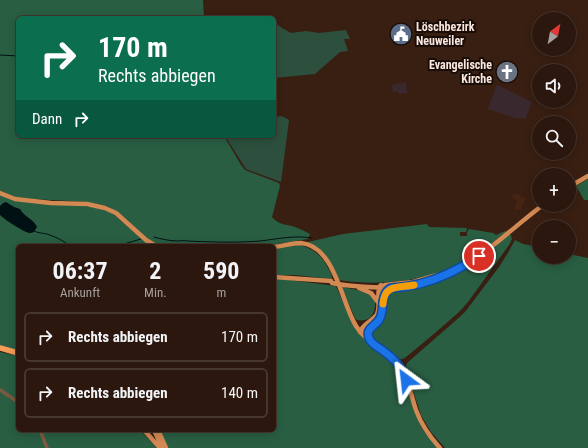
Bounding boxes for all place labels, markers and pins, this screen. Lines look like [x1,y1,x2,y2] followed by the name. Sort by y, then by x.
[416,20,475,48] place label: Löschbezirk Neuweiler
[388,21,414,47] public building icon: Löschbezirk Neuweiler
[429,58,492,86] place label: Evangelische Kirche
[494,59,520,85] church icon: Evangelische Kirche
[462,239,496,273] pin

